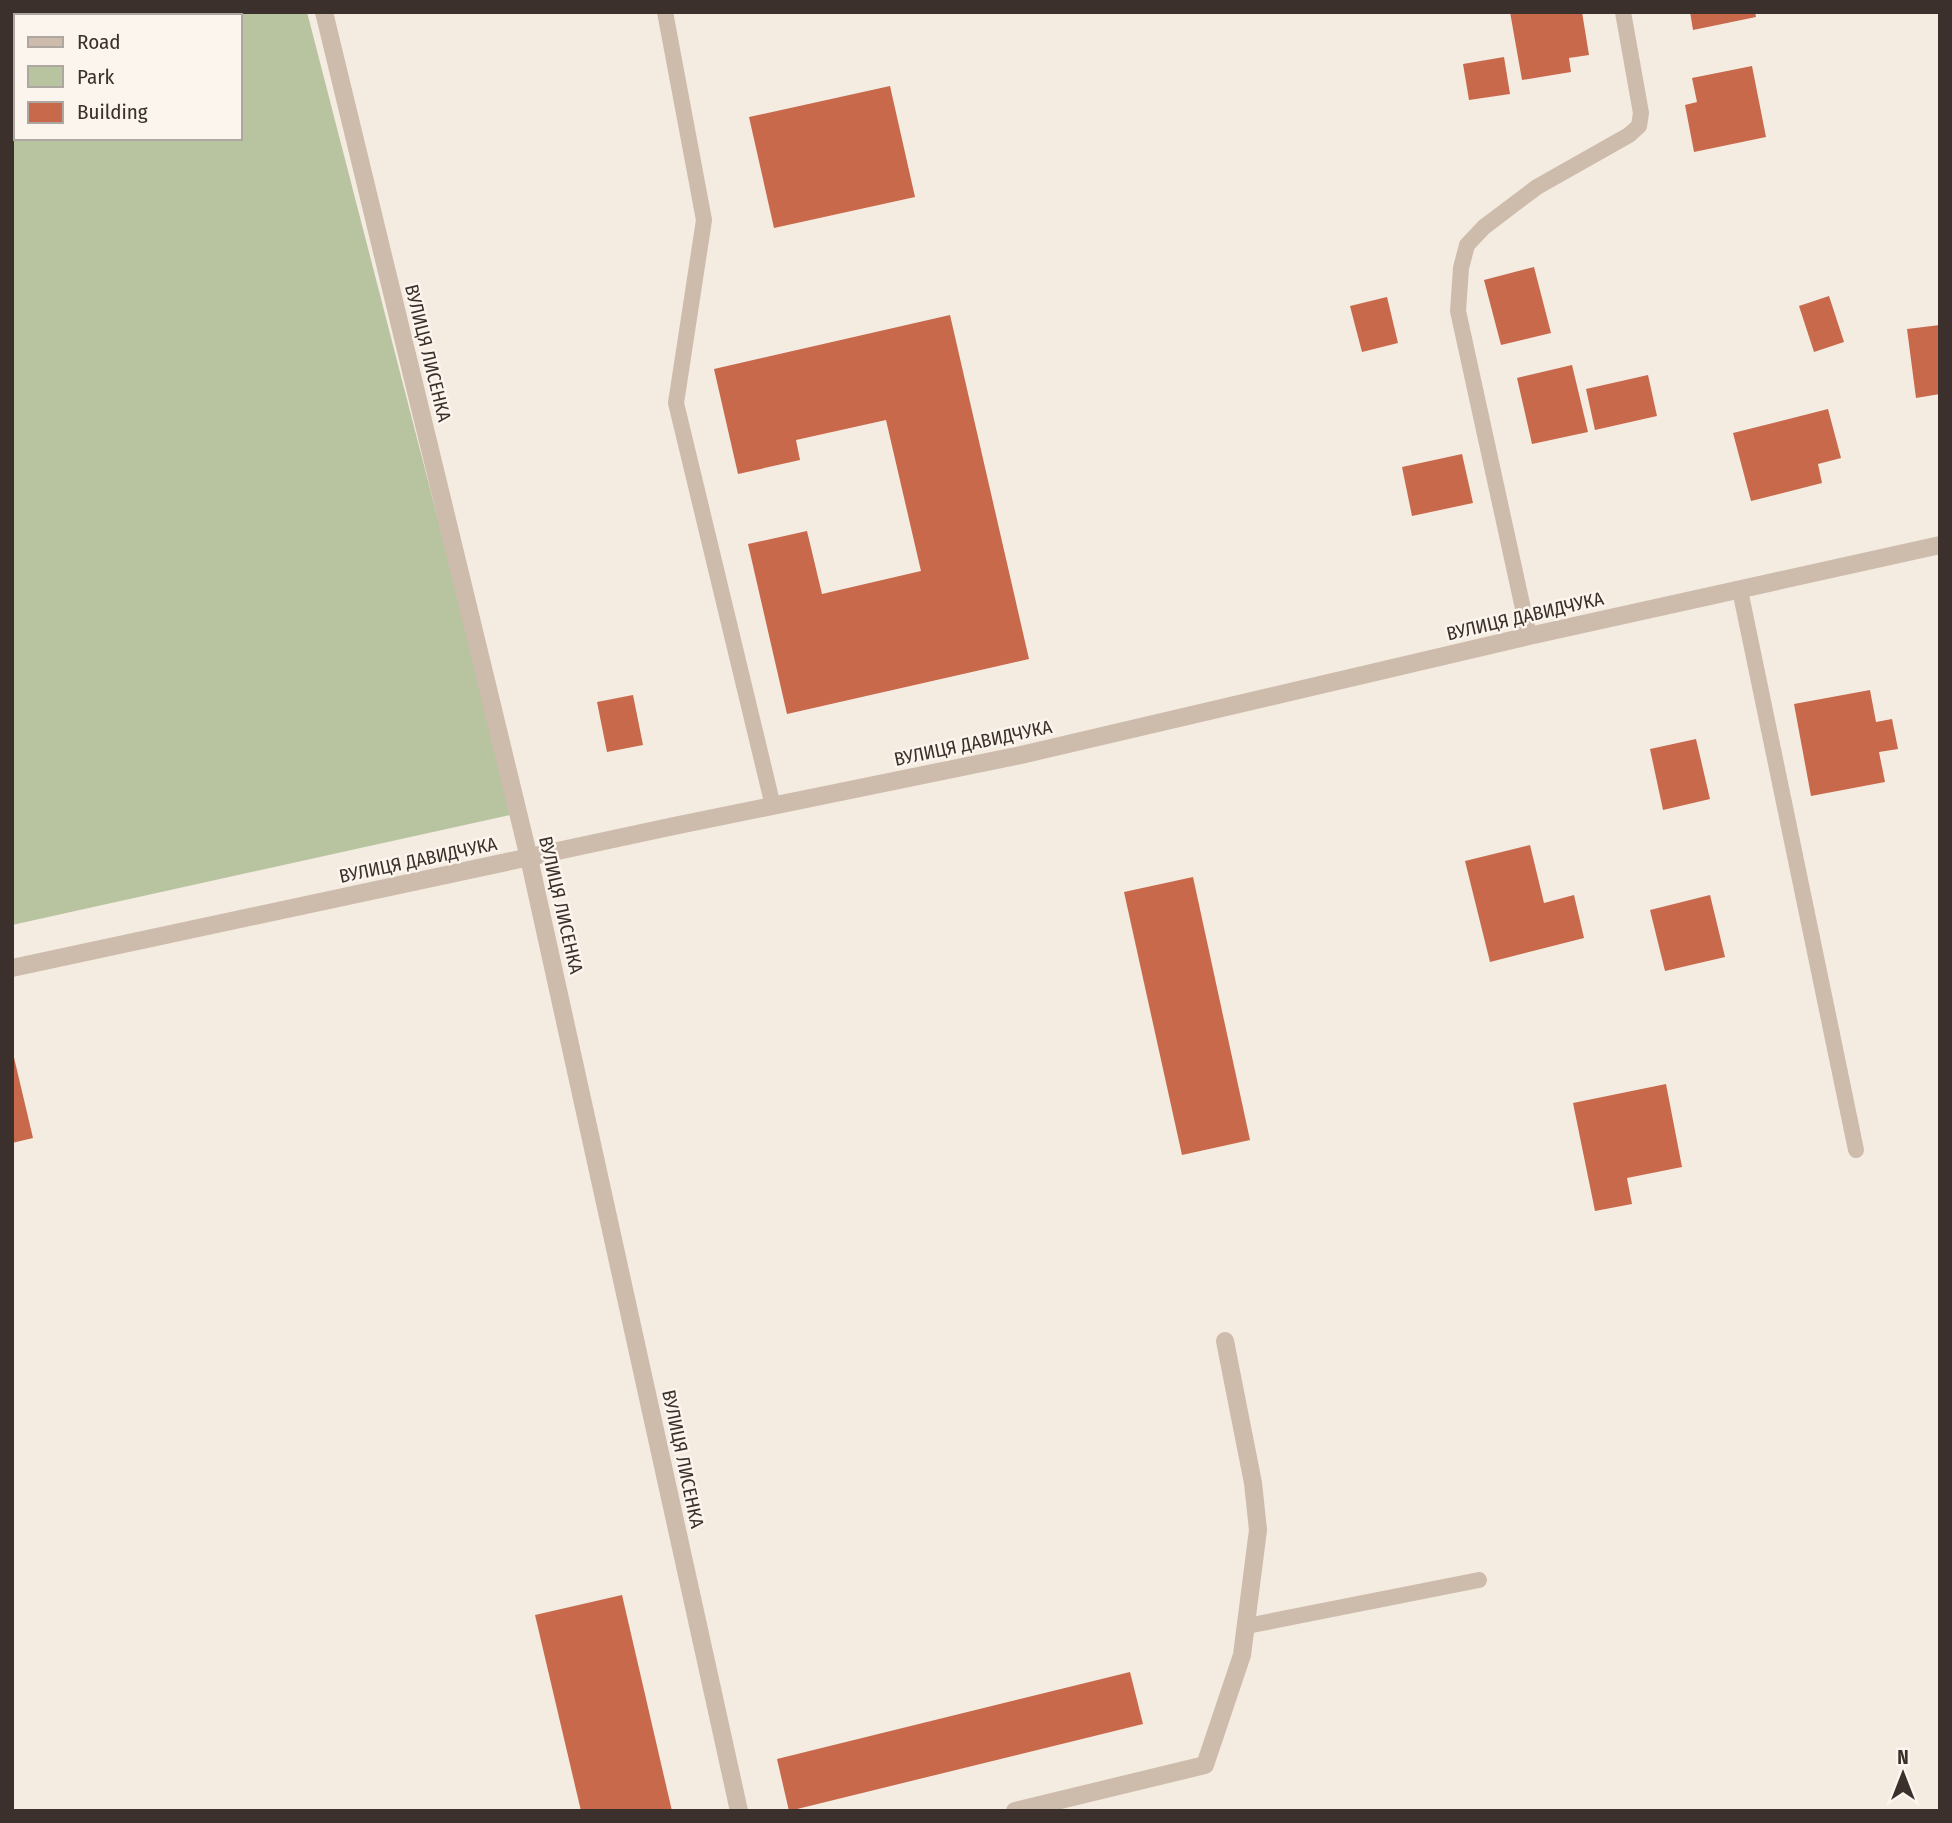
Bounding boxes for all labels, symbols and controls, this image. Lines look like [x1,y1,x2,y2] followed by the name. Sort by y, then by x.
[14,14,242,140] legend
[77,29,121,55] text: Road
[77,64,115,90] text: Park
[77,99,148,125] text: Building
[400,282,456,424] street label: ВУЛИЦЯ ЛИСЕНКА
[1444,587,1606,645] street label: ВУЛИЦЯ ДАВИДЧУКА
[892,715,1054,771] street label: ВУЛИЦЯ ДАВИДЧУКА
[337,832,499,888] street label: ВУЛИЦЯ ДАВИДЧУКА
[534,834,588,976] street label: ВУЛИЦЯ ЛИСЕНКА
[657,1388,709,1530] street label: ВУЛИЦЯ ЛИСЕНКА
[1868,1739,1938,1809] north arrow
[1897,1746,1909,1769] text: N

